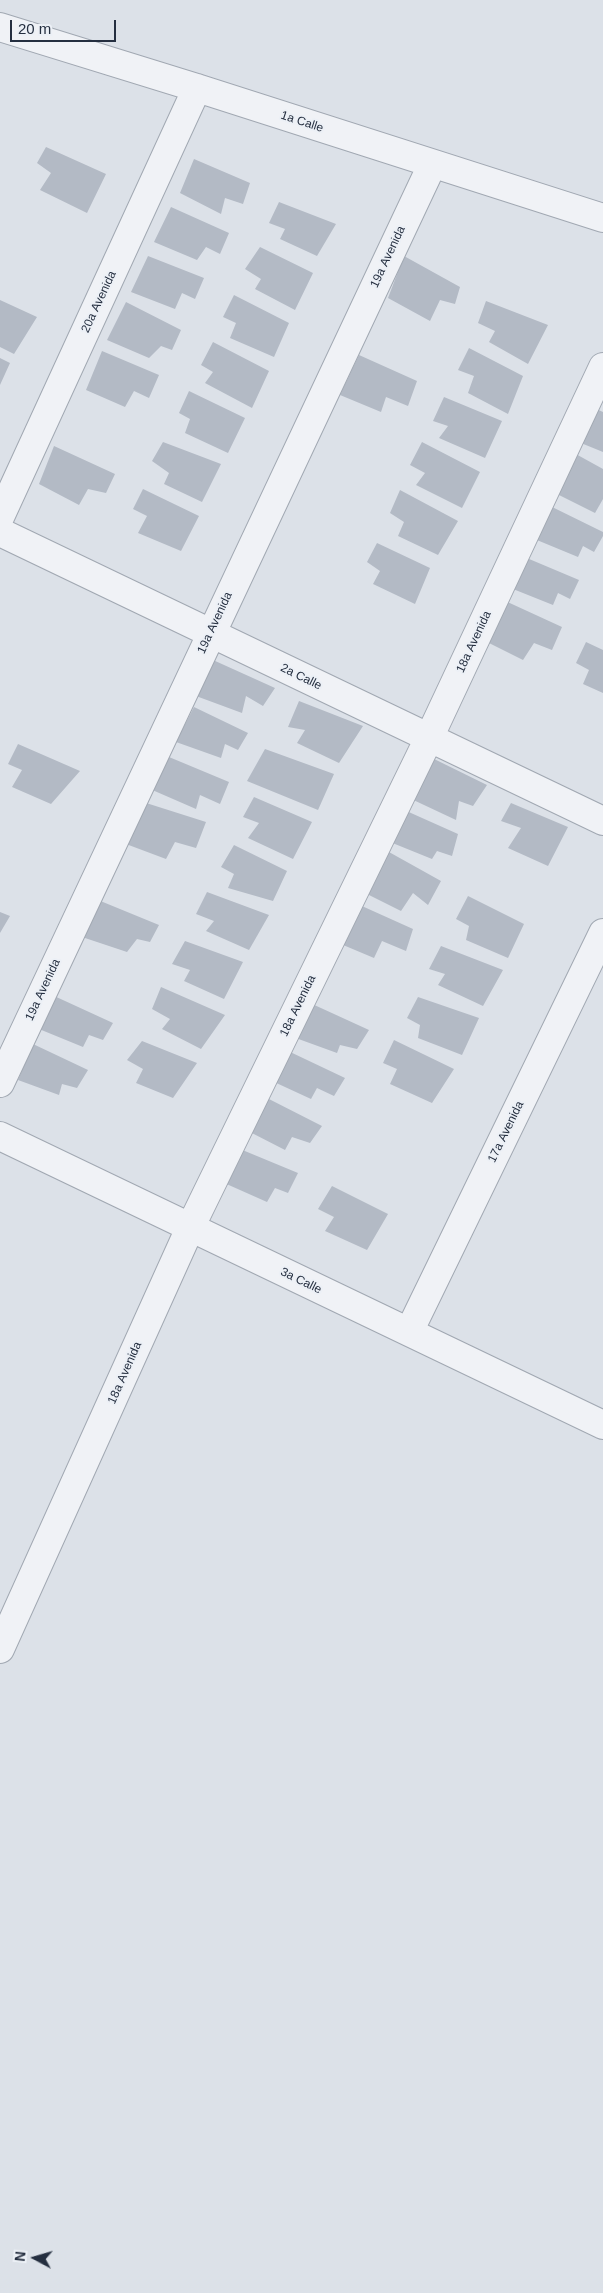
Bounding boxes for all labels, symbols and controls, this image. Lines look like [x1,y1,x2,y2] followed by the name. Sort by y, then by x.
[12,10,119,42] scale bar
[18,20,51,37] text: 20 m
[279,108,325,136] street label: 1a Calle
[367,224,409,290] street label: 19a Avenida
[78,269,120,335] street label: 20a Avenida
[194,590,236,656] street label: 19a Avenida
[453,609,495,675] street label: 18a Avenida
[278,661,324,693] street label: 2a Calle
[22,957,64,1023] street label: 19a Avenida
[277,973,319,1039] street label: 18a Avenida
[485,1099,527,1165] street label: 17a Avenida
[278,1265,324,1297] street label: 3a Calle
[105,1340,145,1406] street label: 18a Avenida
[10,2233,60,2283] north arrow
[12,2251,29,2262] text: N

